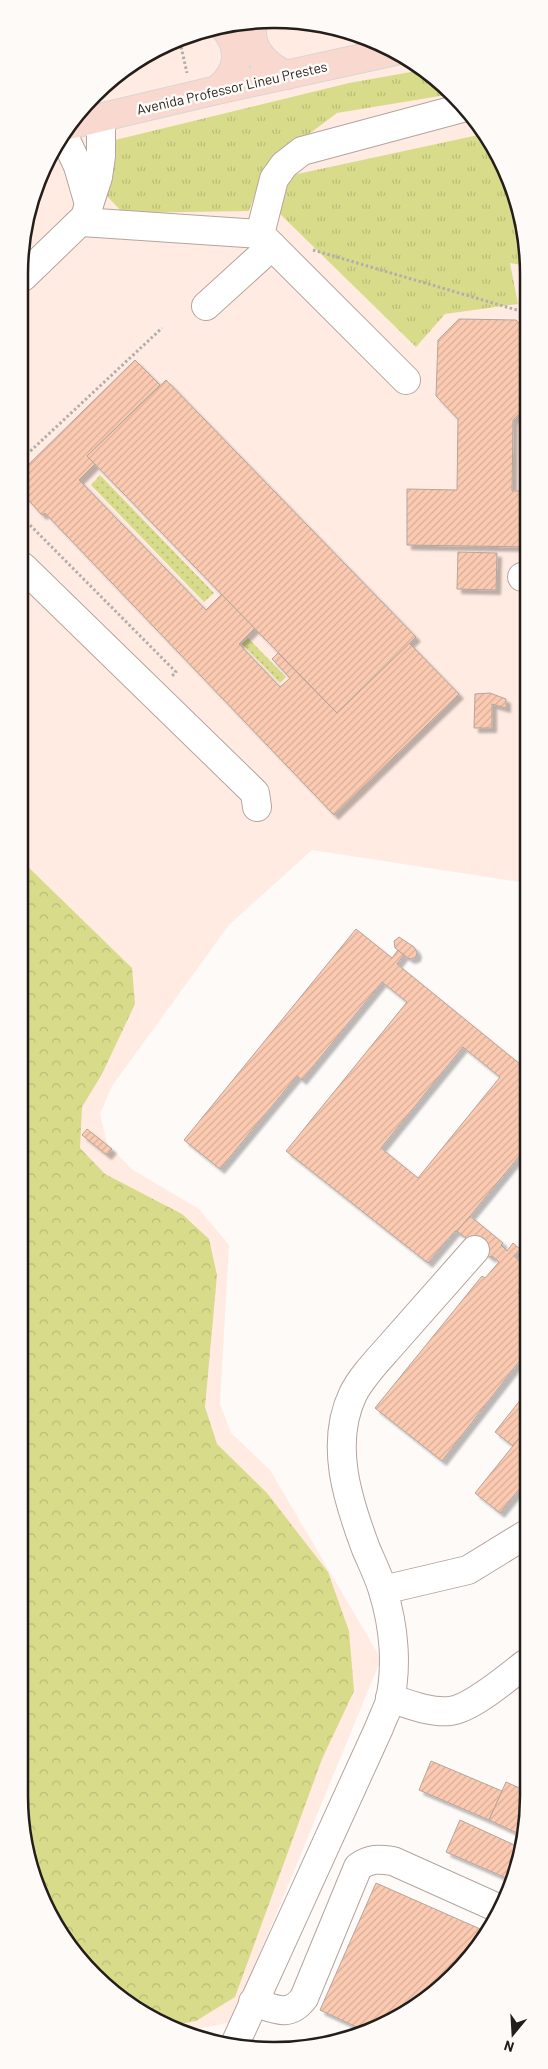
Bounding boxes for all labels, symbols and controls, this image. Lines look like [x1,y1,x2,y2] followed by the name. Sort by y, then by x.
[135,57,329,118] street label: Avenida Professor Lineu Prestes
[488,2009,538,2059] north arrow
[502,2037,516,2056] text: N

